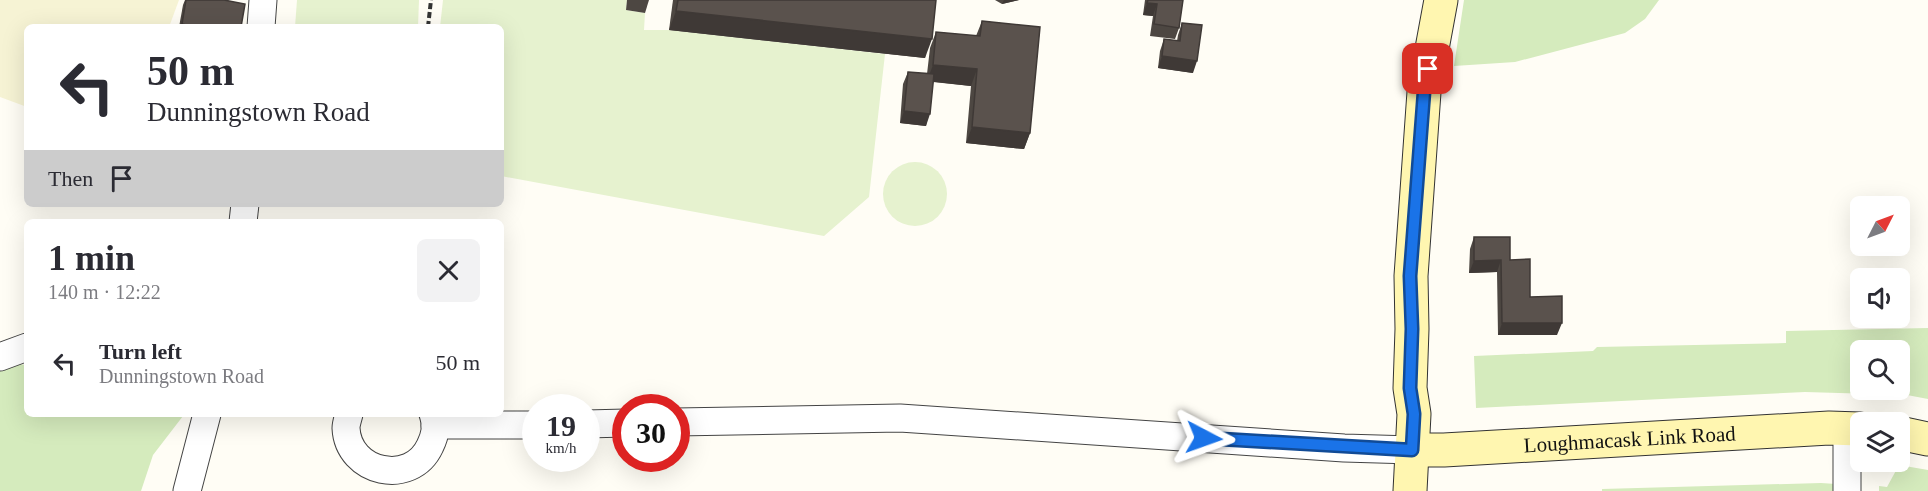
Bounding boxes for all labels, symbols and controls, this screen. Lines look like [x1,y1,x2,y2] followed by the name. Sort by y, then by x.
[1402,43,1453,94] pin
[48,48,126,126] icon: left
[147,48,235,94] text: 50 m
[1411,52,1444,85] icon: arrive
[147,97,370,127] text: Dunningstown Road
[105,162,138,195] icon: arrive
[48,166,93,191] text: Then
[1850,196,1910,256] north arrow
[1850,196,1910,472] map controls
[48,238,135,278] text: 1 min
[417,239,480,302] button: close
[1850,268,1910,328] button: sound
[48,281,161,303] text: 140 m · 12:22
[99,339,182,364] text: Turn left
[1850,340,1910,400] button: search
[48,347,81,380] icon: left
[435,350,480,375] text: 50 m
[99,365,264,387] text: Dunningstown Road
[612,394,690,472] speed limit sign: 30
[1172,406,1236,470] position arrow
[546,409,576,442] text: 19
[1850,412,1910,472] button: layers
[1523,421,1737,457] street label: Loughmacask Link Road
[546,440,576,456] text: km/h

